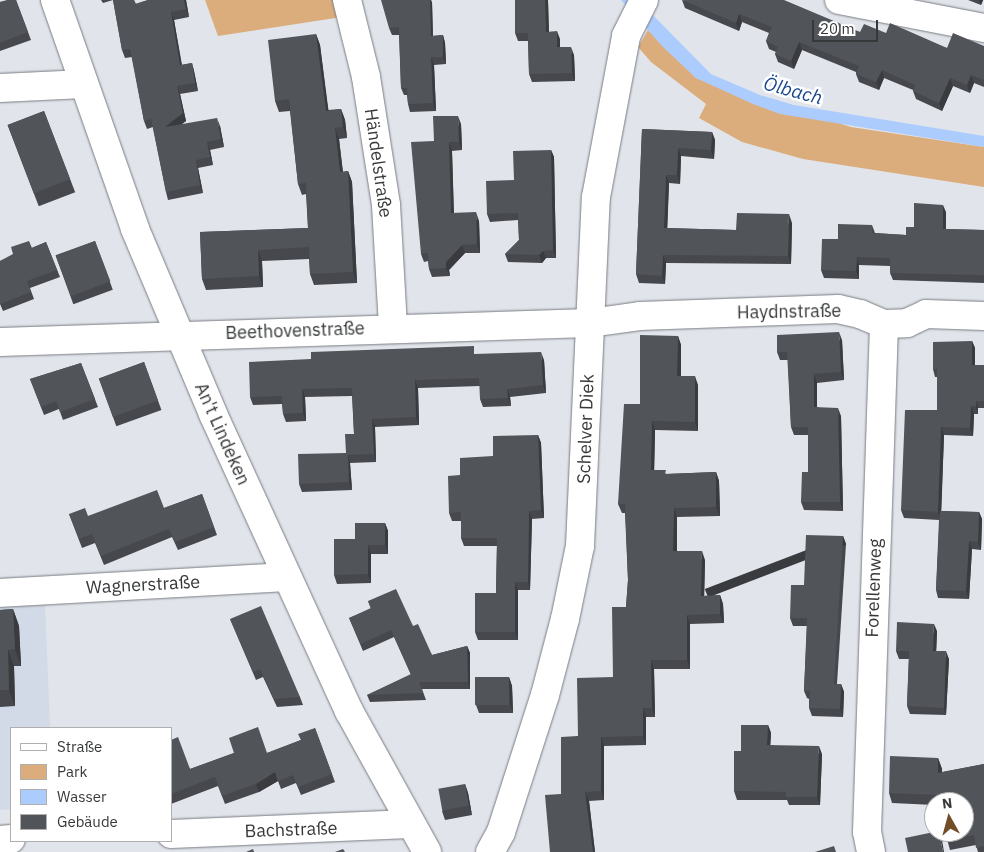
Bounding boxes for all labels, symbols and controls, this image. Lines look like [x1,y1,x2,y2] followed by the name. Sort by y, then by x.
[814,10,880,42] scale bar
[820,19,855,38] text: 20 m
[761,72,825,110] water label: Ölbach
[360,107,396,219] street label: Händelstraße
[737,300,841,324] street label: Haydnstraße
[225,318,365,344] street label: Beethovenstraße
[573,374,599,484] street label: Schelver Diek
[190,379,254,489] street label: An't Lindeken
[861,538,887,638] street label: Forellenweg
[85,571,201,599] street label: Wagnerstraße
[10,727,172,842] legend
[57,737,102,756] text: Straße
[57,762,87,781] text: Park
[57,787,107,806] text: Wasser
[924,792,974,842] north arrow
[941,794,953,813] text: N
[57,812,118,831] text: Gebäude
[244,818,338,842] street label: Bachstraße

